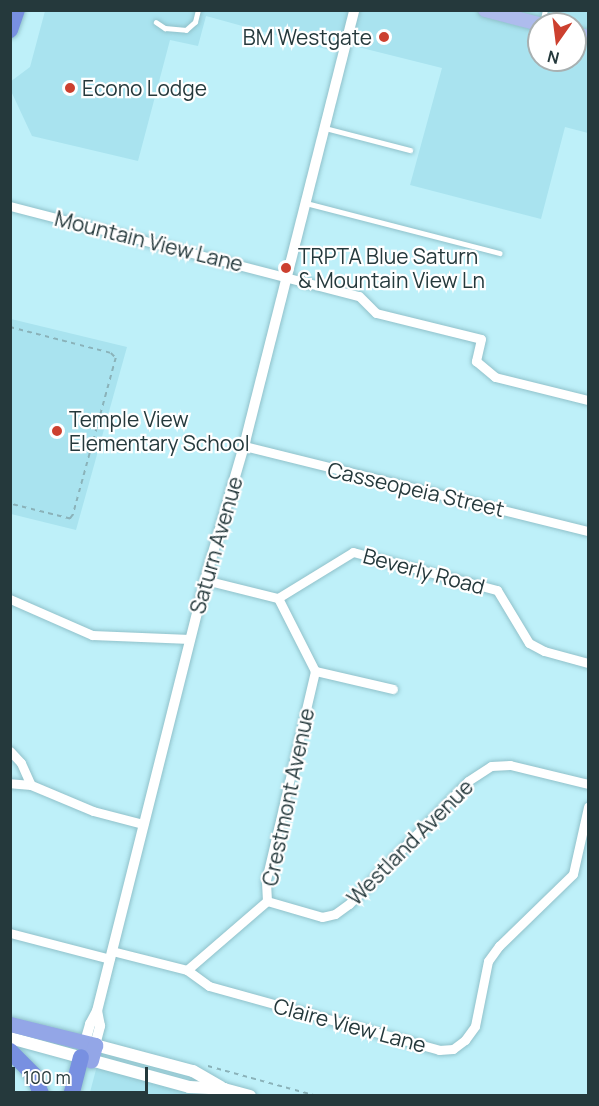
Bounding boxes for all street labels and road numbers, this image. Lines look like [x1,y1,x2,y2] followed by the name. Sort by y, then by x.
[52,205,246,277] street label: Mountain View Lane
[325,456,507,522] street label: Casseopeia Street
[184,473,248,617] street label: Saturn Avenue
[360,543,488,599] street label: Beverly Road
[257,706,319,888] street label: Crestmont Avenue
[342,774,478,910] street label: Westland Avenue
[271,993,429,1057] street label: Claire View Lane

